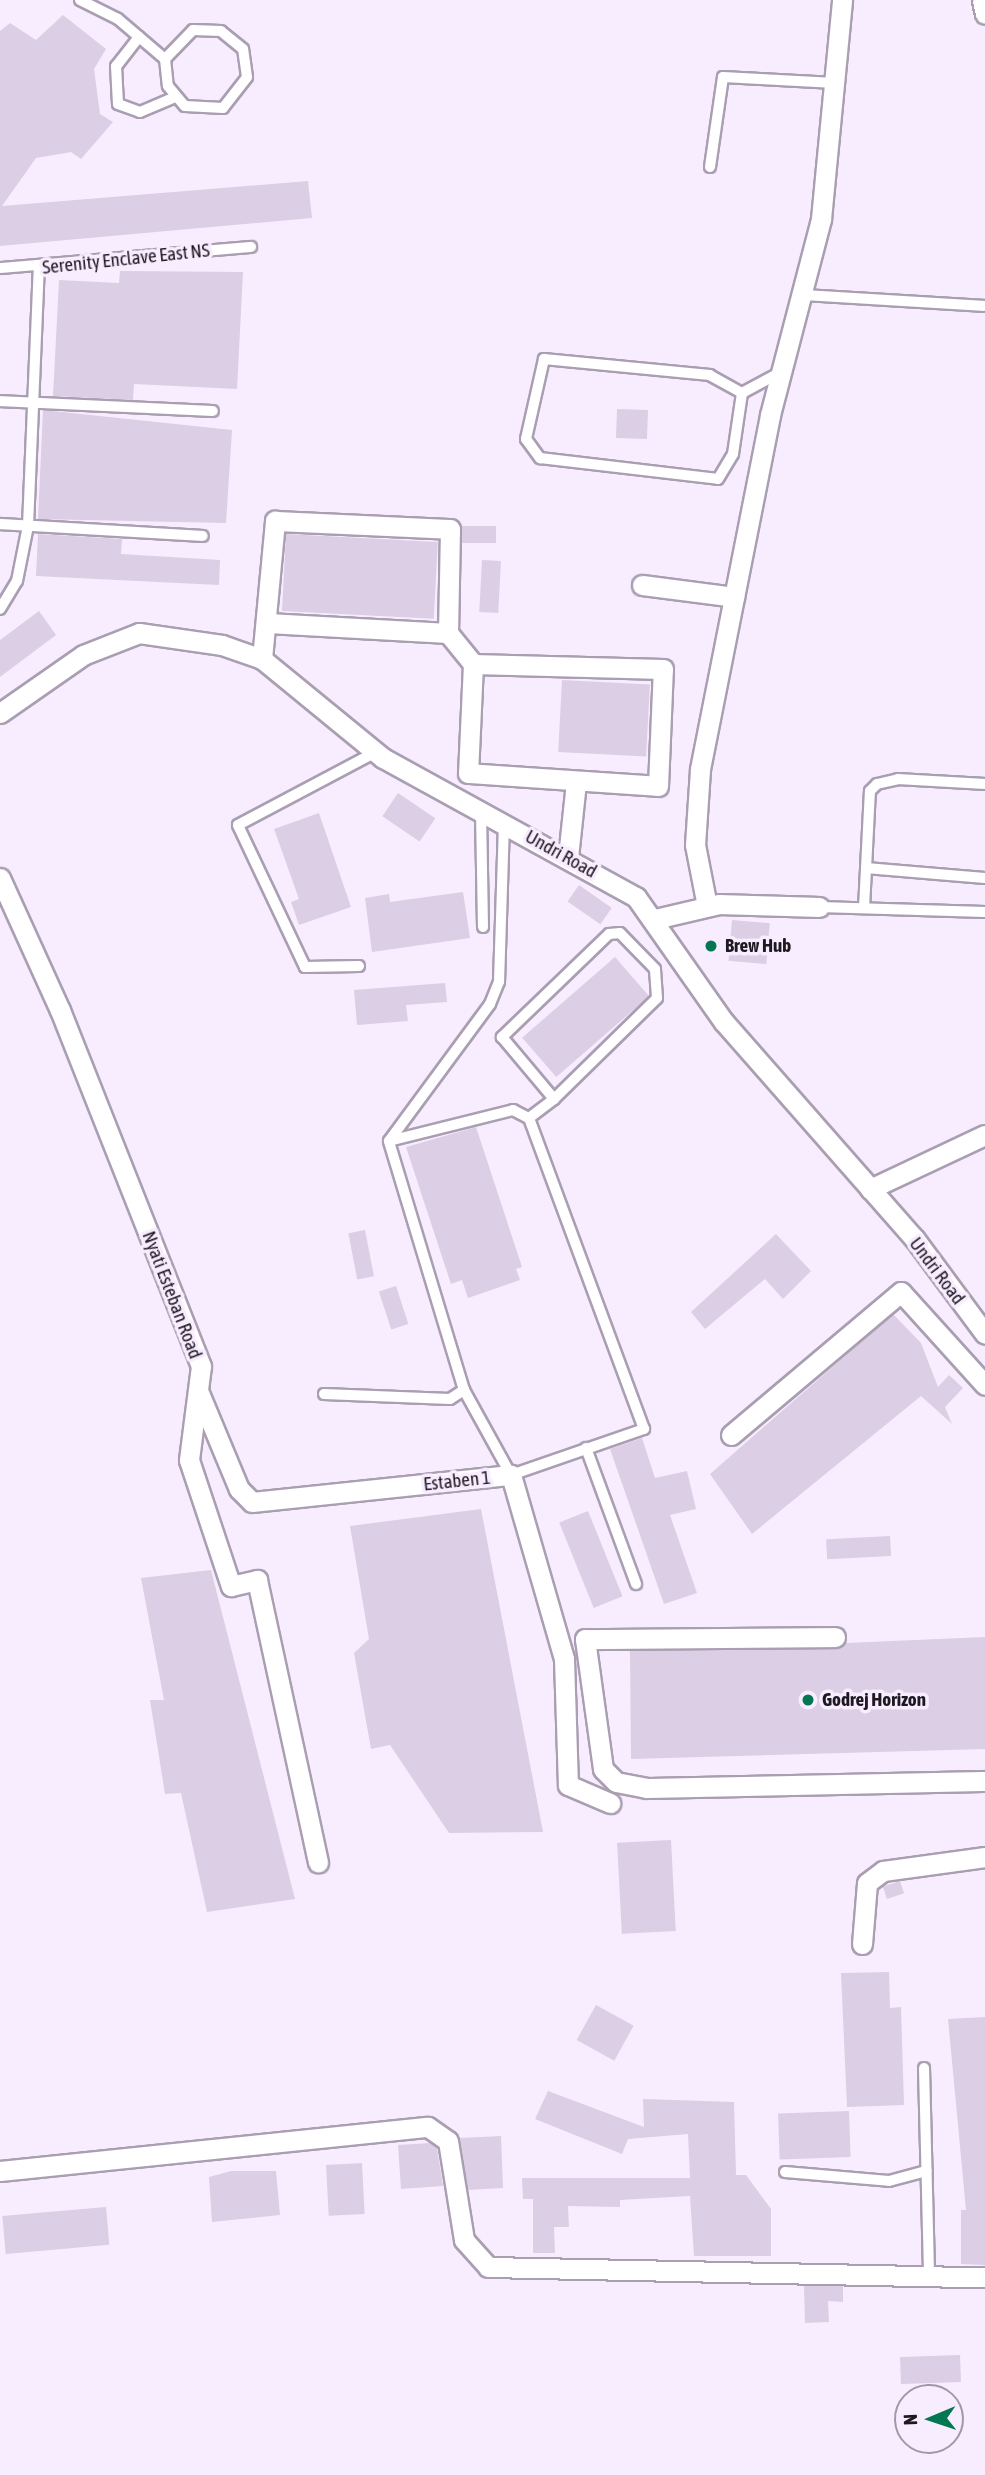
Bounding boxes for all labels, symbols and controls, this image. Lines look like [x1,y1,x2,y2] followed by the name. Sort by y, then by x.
[41,239,211,279] street label: Serenity Enclave East NS
[521,825,601,883] street label: Undri Road
[725,935,791,957] place label: Brew Hub
[703,938,719,954] marker: Brew Hub
[137,1228,207,1362] street label: Nyati Esteban Road
[904,1233,970,1309] street label: Undri Road
[422,1466,492,1496] street label: Estaben 1
[822,1689,926,1711] place label: Godrej Horizon
[800,1692,816,1708] marker: Godrej Horizon
[894,2384,964,2454] north arrow
[899,2414,921,2426] text: N

